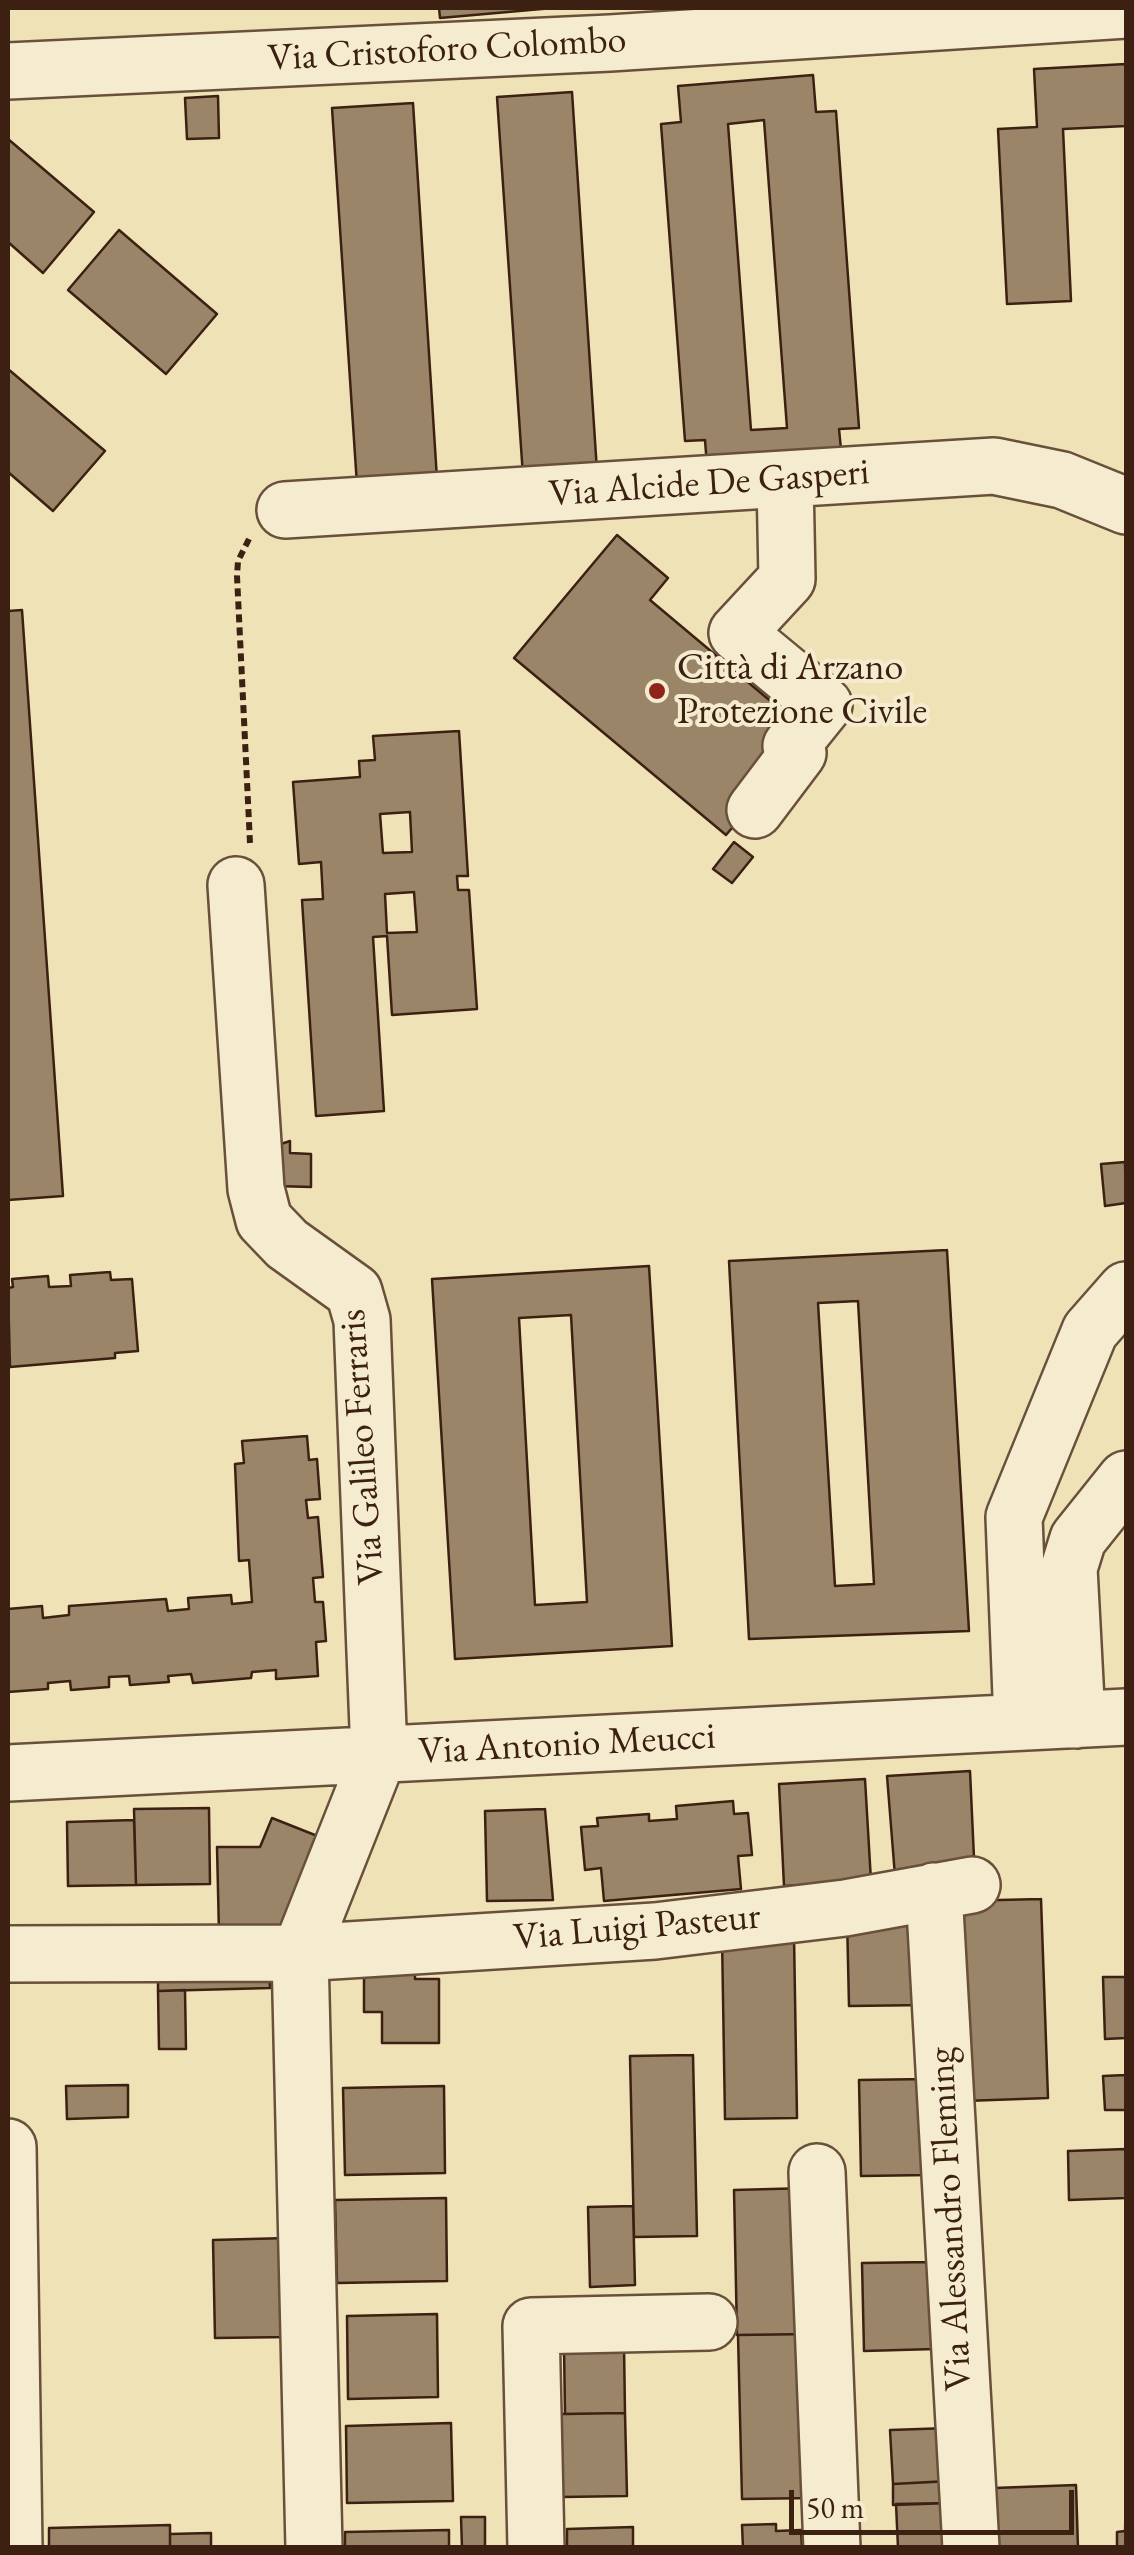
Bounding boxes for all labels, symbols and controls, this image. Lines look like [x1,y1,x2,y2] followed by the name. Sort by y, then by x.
[267,18,627,82] street label: Via Cristoforo Colombo
[547,450,871,518] street label: Via Alcide De Gasperi
[677,646,927,736] place label: Città di Arzano Protezione Civile
[646,680,668,702] marker: Città di Arzano Protezione Civile
[331,1308,395,1586] street label: Via Galileo Ferraris
[417,1714,717,1776] street label: Via Antonio Meucci
[512,1894,762,1962] street label: Via Luigi Pasteur
[919,2046,983,2392] street label: Via Alessandro Fleming
[794,2470,1079,2532] scale bar
[806,2488,864,2527] text: 50 m

